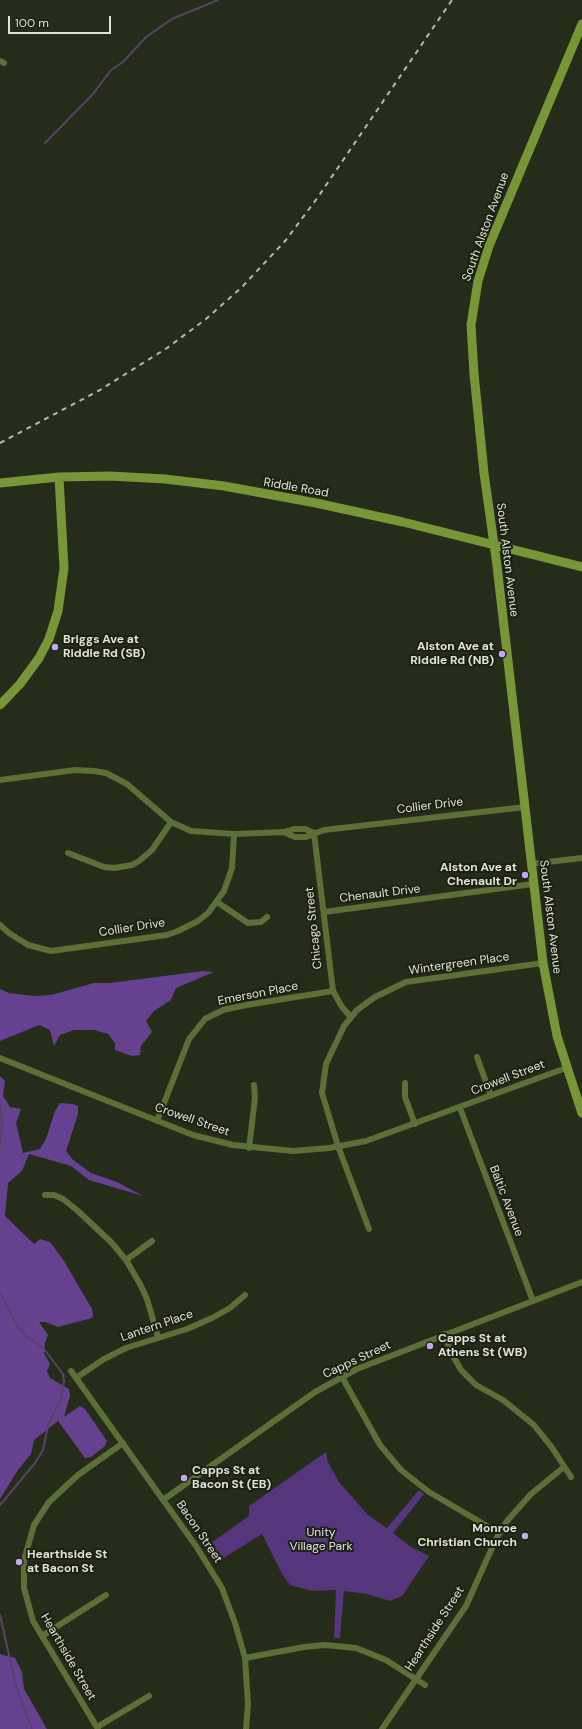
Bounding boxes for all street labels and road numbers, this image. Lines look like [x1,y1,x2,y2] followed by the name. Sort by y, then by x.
[460,171,512,283] street label: South Alston Avenue
[262,475,330,501] street label: Riddle Road
[493,502,521,618] street label: South Alston Avenue
[396,795,464,817] street label: Collier Drive
[536,859,564,975] street label: South Alston Avenue
[339,882,421,906] street label: Chenault Drive
[303,886,325,970] street label: Chicago Street
[98,916,166,940] street label: Collier Drive
[408,950,510,978] street label: Wintergreen Place
[216,979,300,1009] street label: Emerson Place
[469,1057,547,1099] street label: Crowell Street
[153,1100,231,1140] street label: Crowell Street
[486,1163,526,1239] street label: Baltic Avenue
[119,1307,195,1345] street label: Lantern Place
[321,1338,393,1382] street label: Capps Street
[173,1498,225,1566] street label: Bacon Street
[402,1584,468,1674] street label: Hearthside Street
[37,1611,99,1703] street label: Hearthside Street

